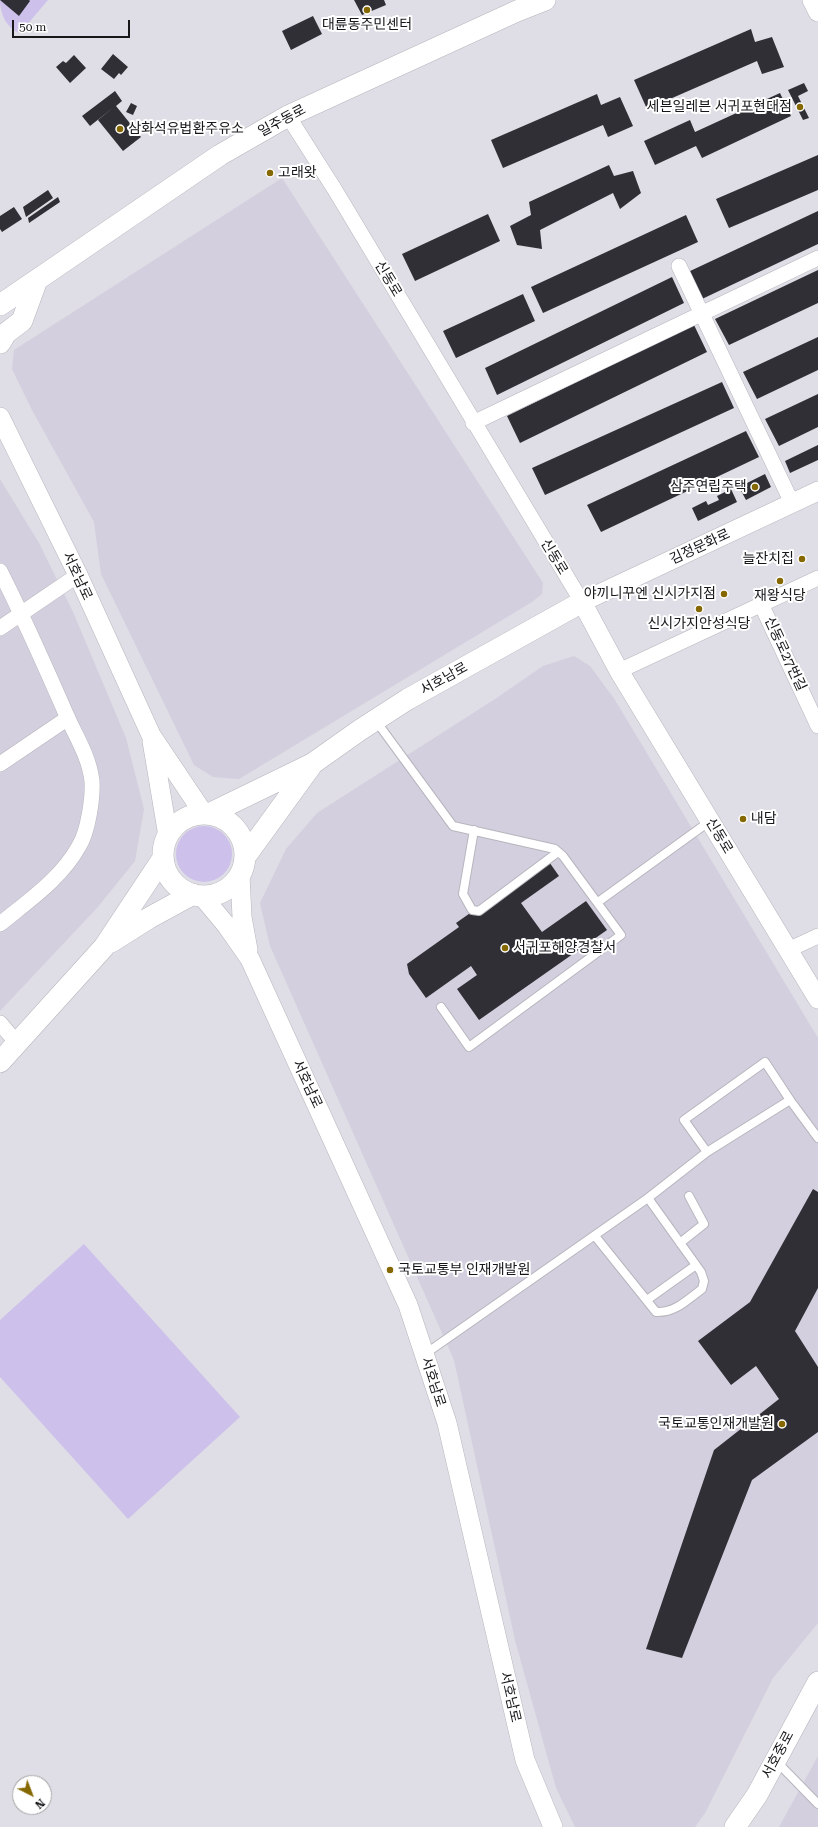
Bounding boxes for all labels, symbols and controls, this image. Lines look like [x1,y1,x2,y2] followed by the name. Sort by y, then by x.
[362,5,372,15] marker: 대륜동주민센터
[14,12,132,38] scale bar
[322,17,412,33] place label: 대륜동주민센터
[19,20,46,34] text: 50 m
[647,99,792,115] place label: 세븐일레븐 서귀포현대점
[255,101,309,141] street label: 일주동로
[795,102,805,112] marker: 세븐일레븐 서귀포현대점
[128,121,244,137] place label: 삼화석유법환주유소
[115,124,125,134] marker: 삼화석유법환주유소
[278,165,317,181] place label: 고래왓
[265,168,275,178] marker: 고래왓
[371,258,405,300] street label: 신동로
[670,479,747,495] place label: 삼주연립주택
[750,482,760,492] marker: 삼주연립주택
[667,526,733,568] street label: 김정문화로
[537,536,571,578] street label: 신동로
[59,549,95,603] street label: 서호남로
[742,551,794,567] place label: 늘잔치집
[797,554,807,564] marker: 늘잔치집
[775,576,785,586] marker: 재왕식당
[584,586,716,602] place label: 야끼니꾸엔 신시가지점
[754,588,806,604] place label: 재왕식당
[719,589,729,599] marker: 야끼니꾸엔 신시가지점
[694,604,704,614] marker: 신시가지안성식당
[760,614,810,694] street label: 신동로27번길
[647,616,751,632] place label: 신시가지안성식당
[417,659,471,699] street label: 서호남로
[751,811,777,827] place label: 내담
[738,814,748,824] marker: 내담
[702,815,736,857] street label: 신동로
[513,940,616,956] place label: 서귀포해양경찰서
[500,943,510,953] marker: 서귀포해양경찰서
[289,1057,325,1111] street label: 서호남로
[398,1262,530,1278] place label: 국토교통부 인재개발원
[385,1265,395,1275] marker: 국토교통부 인재개발원
[417,1355,449,1409] street label: 서호남로
[658,1416,774,1432] place label: 국토교통인재개발원
[777,1419,787,1429] marker: 국토교통인재개발원
[496,1670,524,1724] street label: 서호남로
[758,1728,798,1782] street label: 서호중로
[12,1775,52,1815] north arrow
[32,1796,47,1811] text: N

